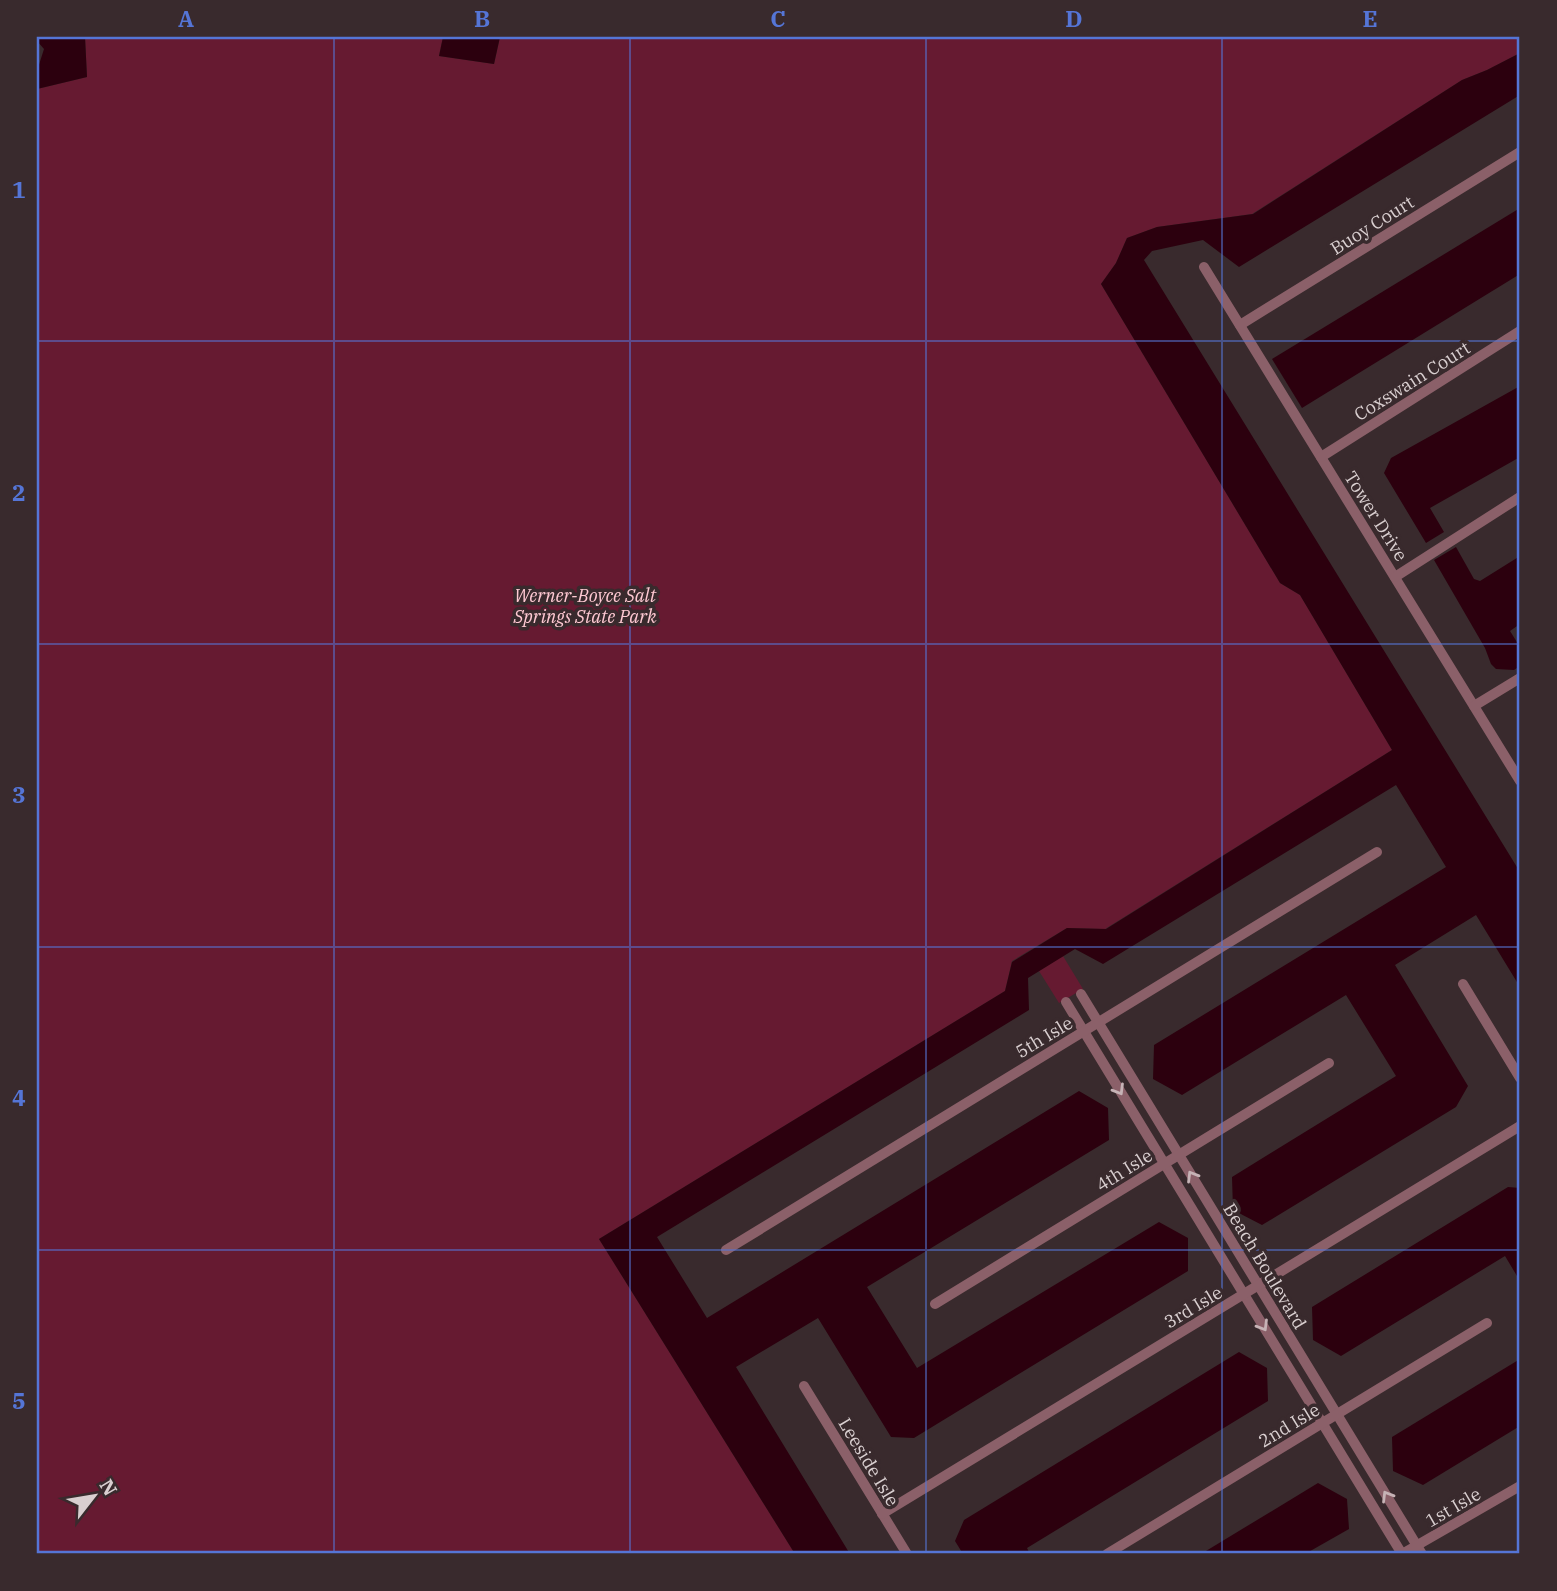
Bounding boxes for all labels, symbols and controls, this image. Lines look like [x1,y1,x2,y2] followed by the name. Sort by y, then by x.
[178,3,194,33] text: A
[474,3,490,33] text: B
[770,3,786,33] text: C
[1065,3,1083,33] text: D
[1362,3,1378,33] text: E
[12,174,26,204] text: 1
[1326,190,1418,260] street label: Buoy Court
[1350,336,1474,426] street label: Coxswain Court
[1339,467,1413,565] street label: Tower Drive
[12,477,26,507] text: 2
[512,584,657,628] park label: Werner-Boyce Salt Springs State Park
[12,779,26,809] text: 3
[1011,1011,1077,1063] street label: 5th Isle
[12,1082,26,1112] text: 4
[1111,1082,1124,1095] one-way arrow
[1091,1144,1157,1196] street label: 4th Isle
[1187,1170,1200,1183] one-way arrow
[1218,1199,1312,1333] street label: Beach Boulevard
[1160,1281,1226,1333] street label: 3rd Isle
[1254,1319,1267,1332] one-way arrow
[12,1385,26,1415] text: 5
[1254,1398,1324,1452] street label: 2nd Isle
[834,1414,904,1510] street label: Leeside Isle
[60,1462,130,1532] north arrow
[94,1475,123,1500] text: N
[1421,1482,1485,1532] street label: 1st Isle
[1382,1490,1395,1503] one-way arrow

